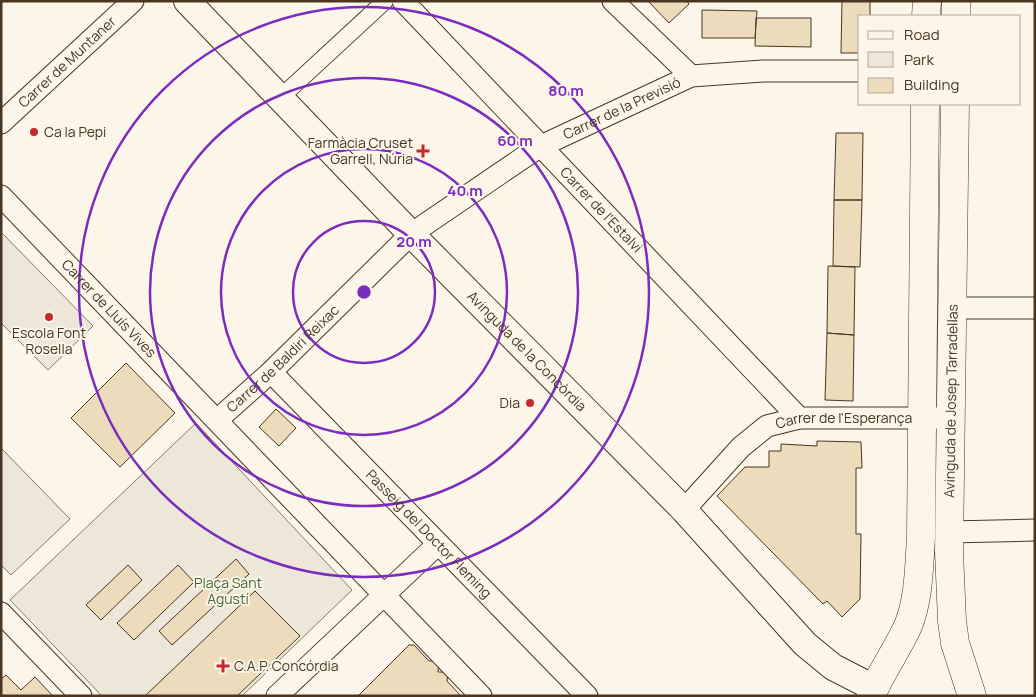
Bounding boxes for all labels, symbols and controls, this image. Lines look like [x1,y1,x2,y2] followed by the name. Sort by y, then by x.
[14,12,120,111] street label: Carrer de Muntaner
[858,15,1021,105] legend
[904,24,940,45] text: Road
[904,49,934,70] text: Park
[560,72,683,143] street label: Carrer de la Previsió
[904,74,959,95] text: Building
[548,80,584,101] text: 80 m
[44,122,106,141] place label: Ca la Pepi
[28,126,40,138] marker: Ca la Pepi
[497,130,533,151] text: 60 m
[308,133,413,168] place label: Farmàcia Cruset Garrell, Núria
[417,145,429,157] marker: Farmàcia Cruset Garrell, Núria
[556,163,647,256] street label: Carrer de l'Estalvi
[447,180,483,201] text: 40 m
[396,231,432,252] text: 20 m
[58,255,161,361] street label: Carrer de Lluís Vives
[355,283,373,301] centre of rings
[463,286,591,415] street label: Avinguda de la Concòrdia
[222,300,343,416] street label: Carrer de Baldiri Reixac
[939,304,962,498] street label: Avinguda de Josep Tarradellas
[43,311,55,323] marker: Escola Font Rosella
[12,323,86,358] place label: Escola Font Rosella
[500,393,520,412] place label: Dia
[524,397,536,409] marker: Dia
[773,408,912,433] street label: Carrer de l'Esperança
[362,465,496,602] street label: Passeig del Doctor Fleming
[194,573,262,608] park label: Plaça Sant Agustí
[234,656,338,675] place label: C.A.P. Concórdia
[216,659,230,673] marker: C.A.P. Concórdia

